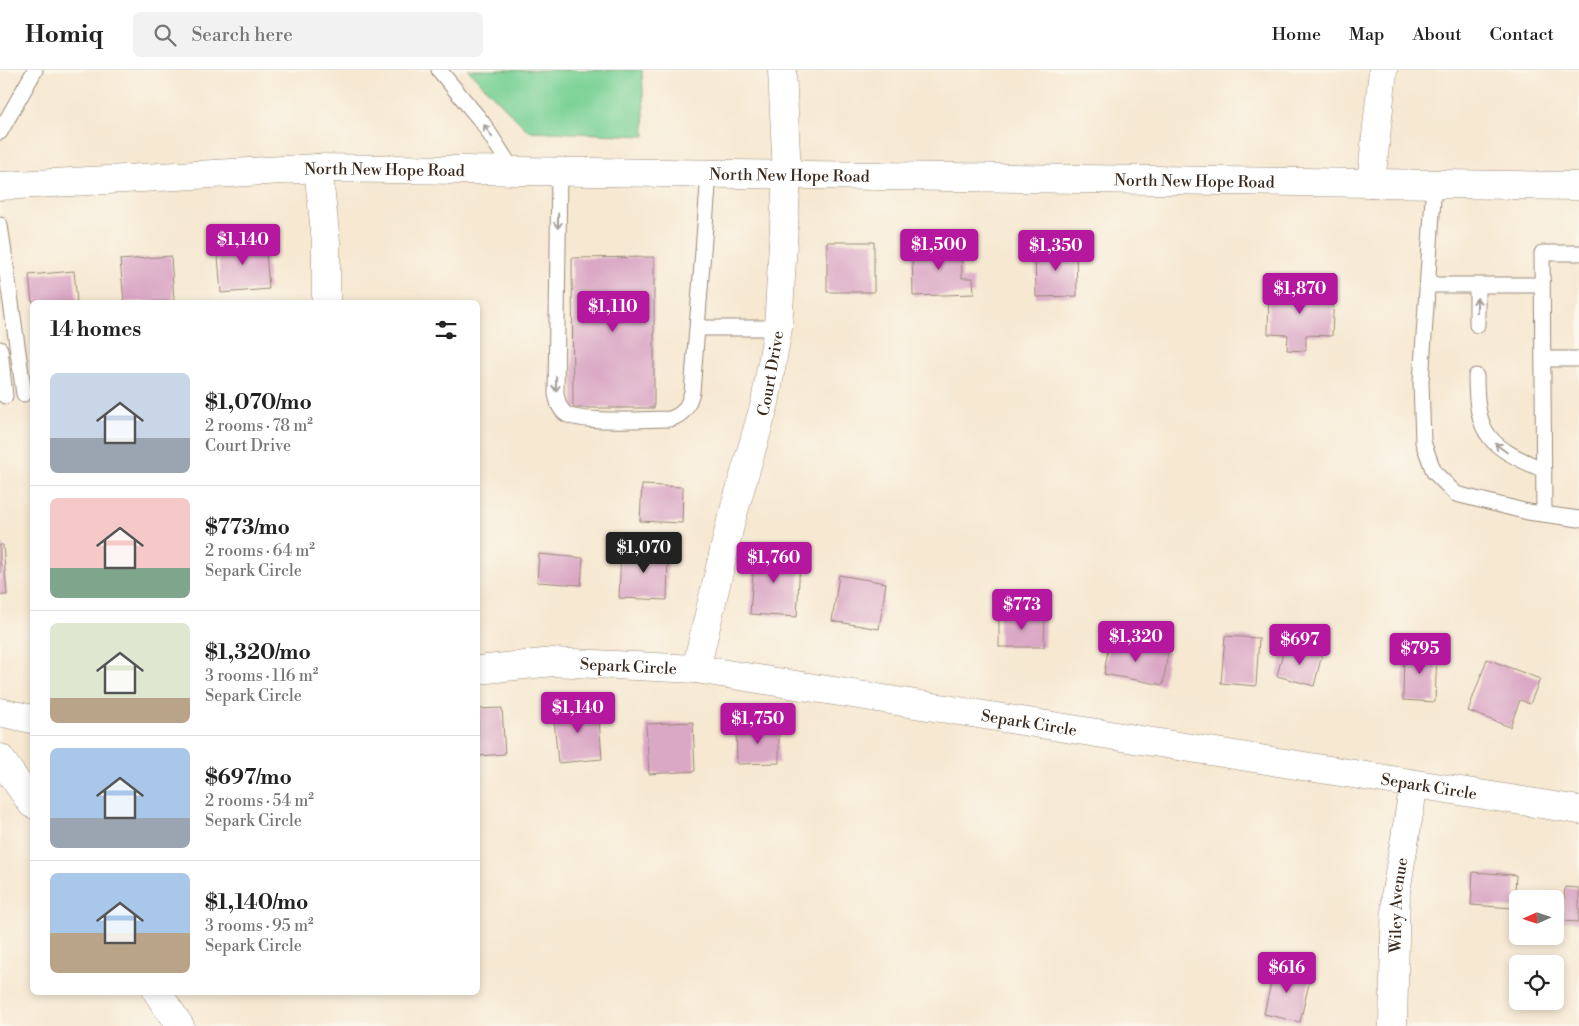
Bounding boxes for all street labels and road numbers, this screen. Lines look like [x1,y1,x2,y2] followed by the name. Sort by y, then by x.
[304,159,465,181] street label: North New Hope Road
[709,165,870,187] street label: North New Hope Road
[1114,170,1275,193] street label: North New Hope Road
[753,329,788,419] street label: Court Drive
[580,654,677,679] street label: Separk Circle
[980,706,1078,741] street label: Separk Circle
[1380,770,1478,805] street label: Separk Circle
[1386,856,1412,954] street label: Wiley Avenue

